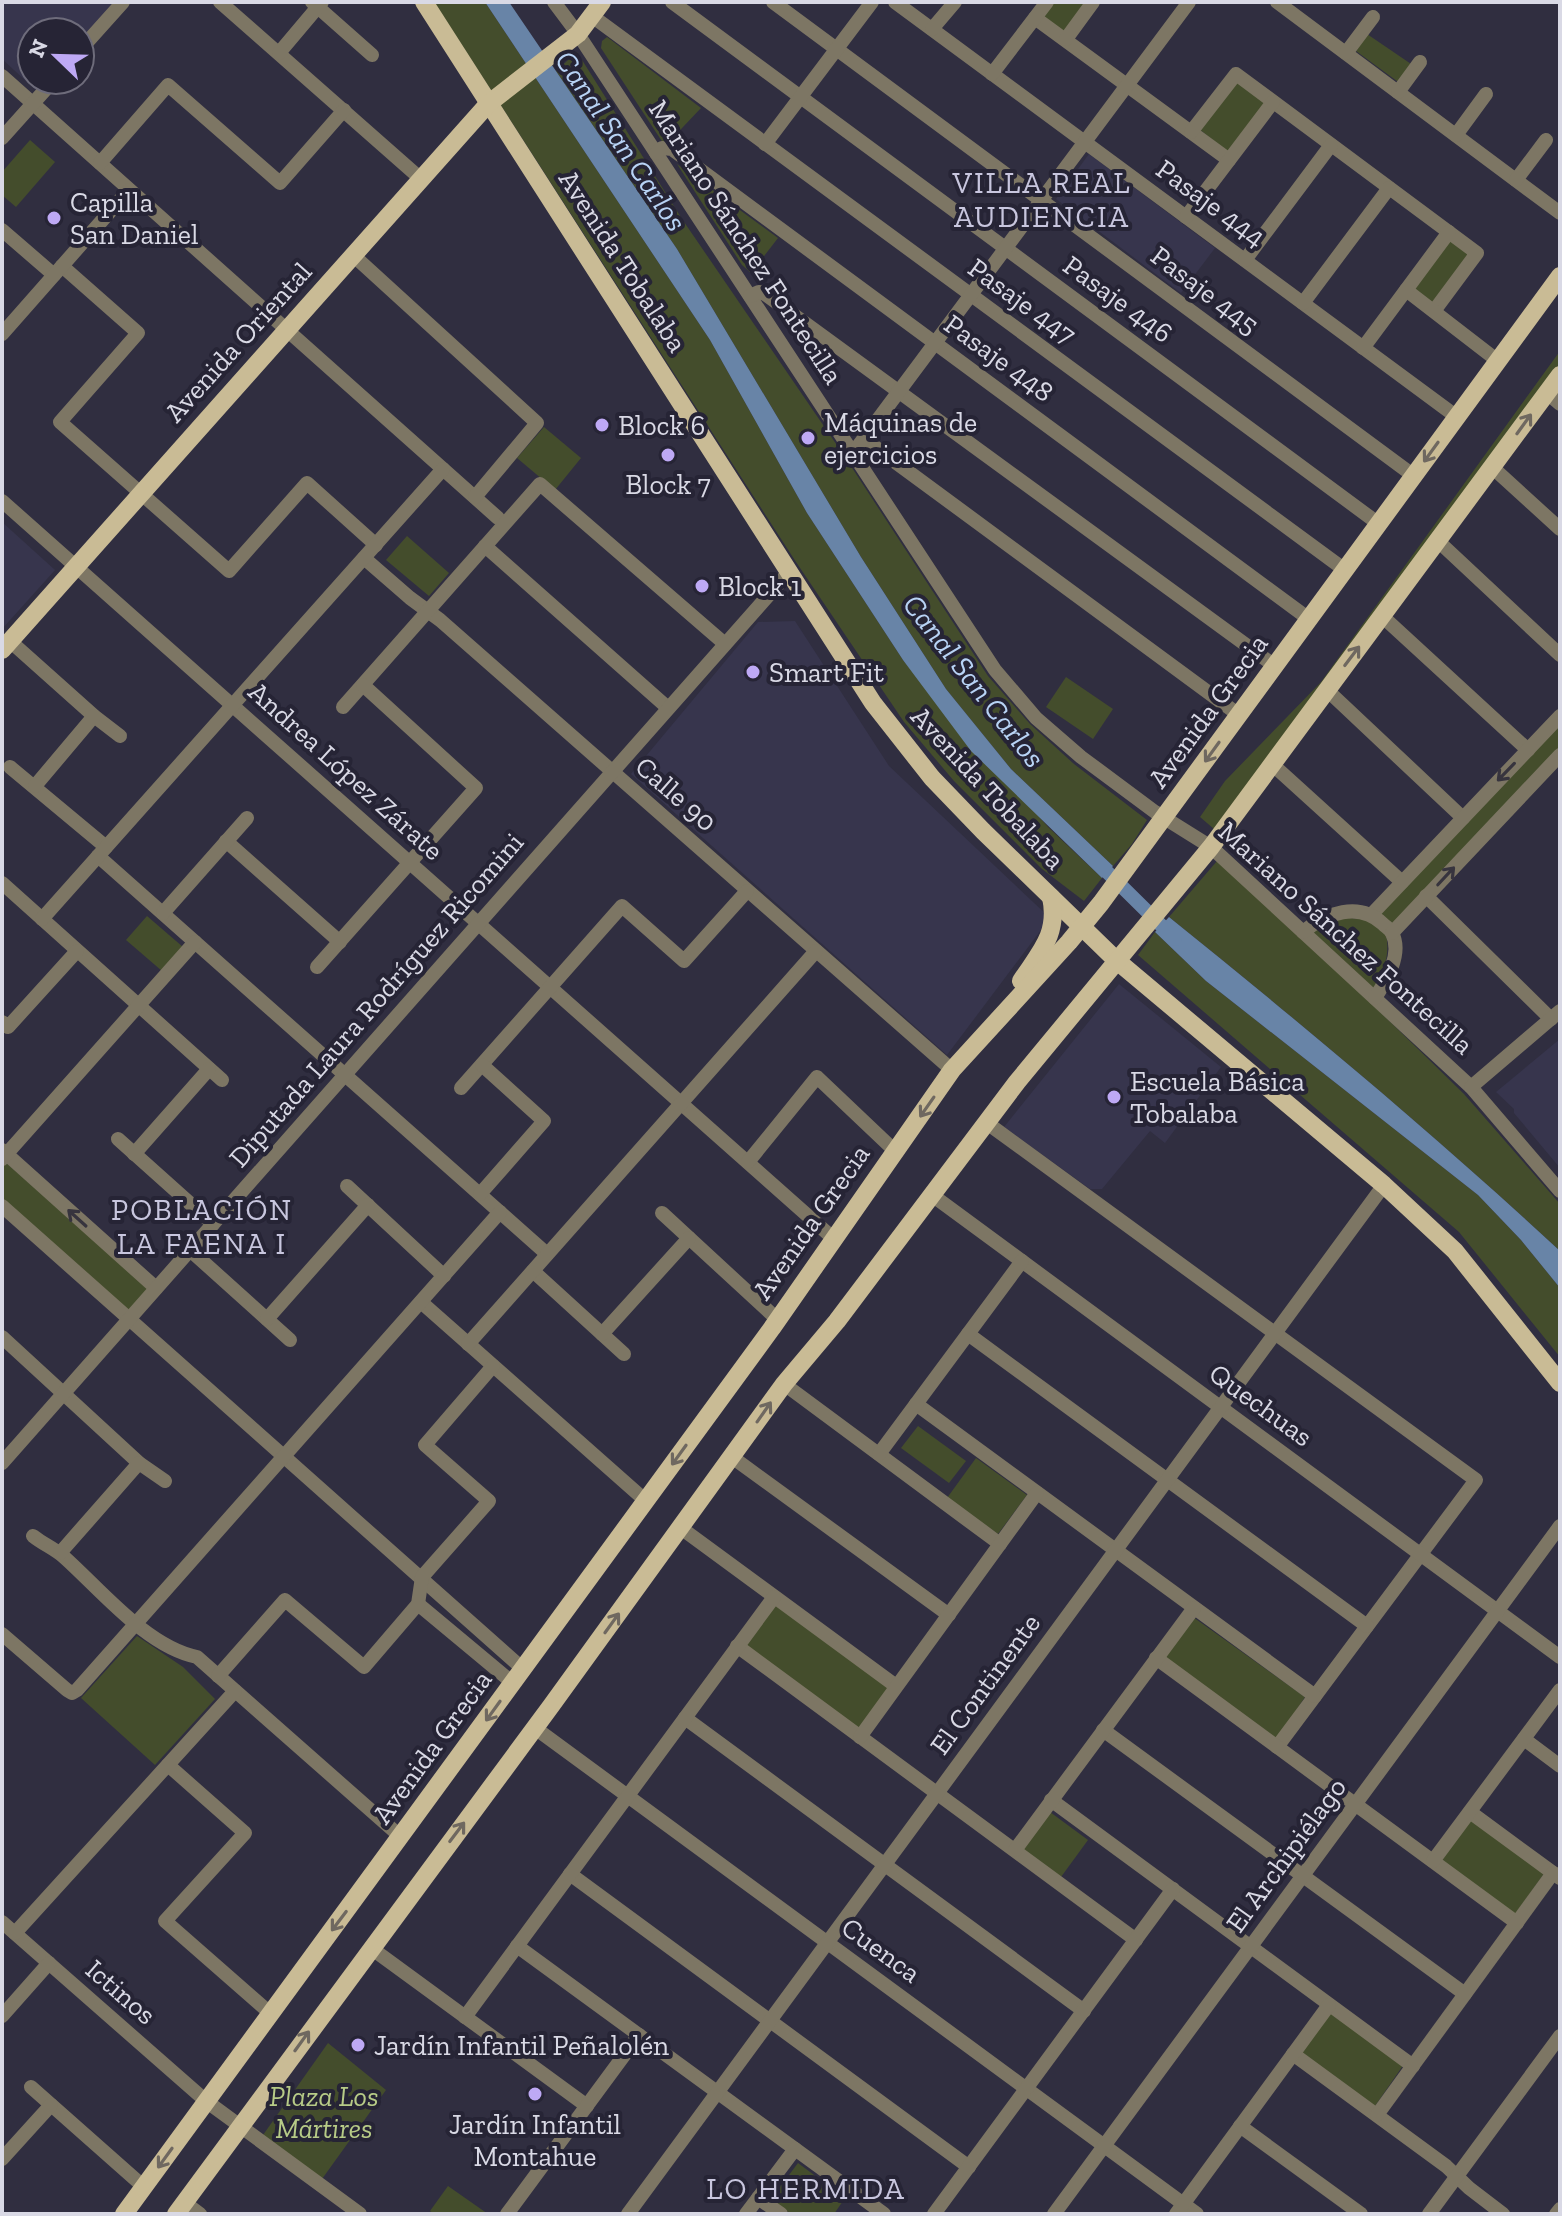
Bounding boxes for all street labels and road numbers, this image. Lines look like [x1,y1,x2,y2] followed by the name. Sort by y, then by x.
[642,94,850,390] street label: Mariano Sánchez Fontecilla
[1150,152,1272,254] street label: Pasaje 444
[552,164,694,359] street label: Avenida Tobalaba
[1145,239,1265,341] street label: Pasaje 445
[1057,248,1179,350] street label: Pasaje 446
[962,251,1082,351] street label: Pasaje 447
[158,255,318,429] street label: Avenida Oriental
[938,307,1060,409] street label: Pasaje 448
[1141,628,1275,794] street label: Avenida Grecia
[242,675,450,867] street label: Andrea López Zárate
[904,700,1072,876] street label: Avenida Tobalaba
[629,750,723,838] street label: Calle 90
[1212,815,1481,1062] street label: Mariano Sánchez Fontecilla
[222,826,530,1174] street label: Diputada Laura Rodríguez Ricomini
[745,1138,877,1306] street label: Avenida Grecia
[1203,1357,1319,1453] street label: Quechuas
[923,1607,1047,1761] street label: El Continente
[365,1664,499,1830] street label: Avenida Grecia
[1219,1771,1353,1939] street label: El Archipiélago
[835,1910,927,1990] street label: Cuenca
[79,1953,163,2031] street label: Ictinos

